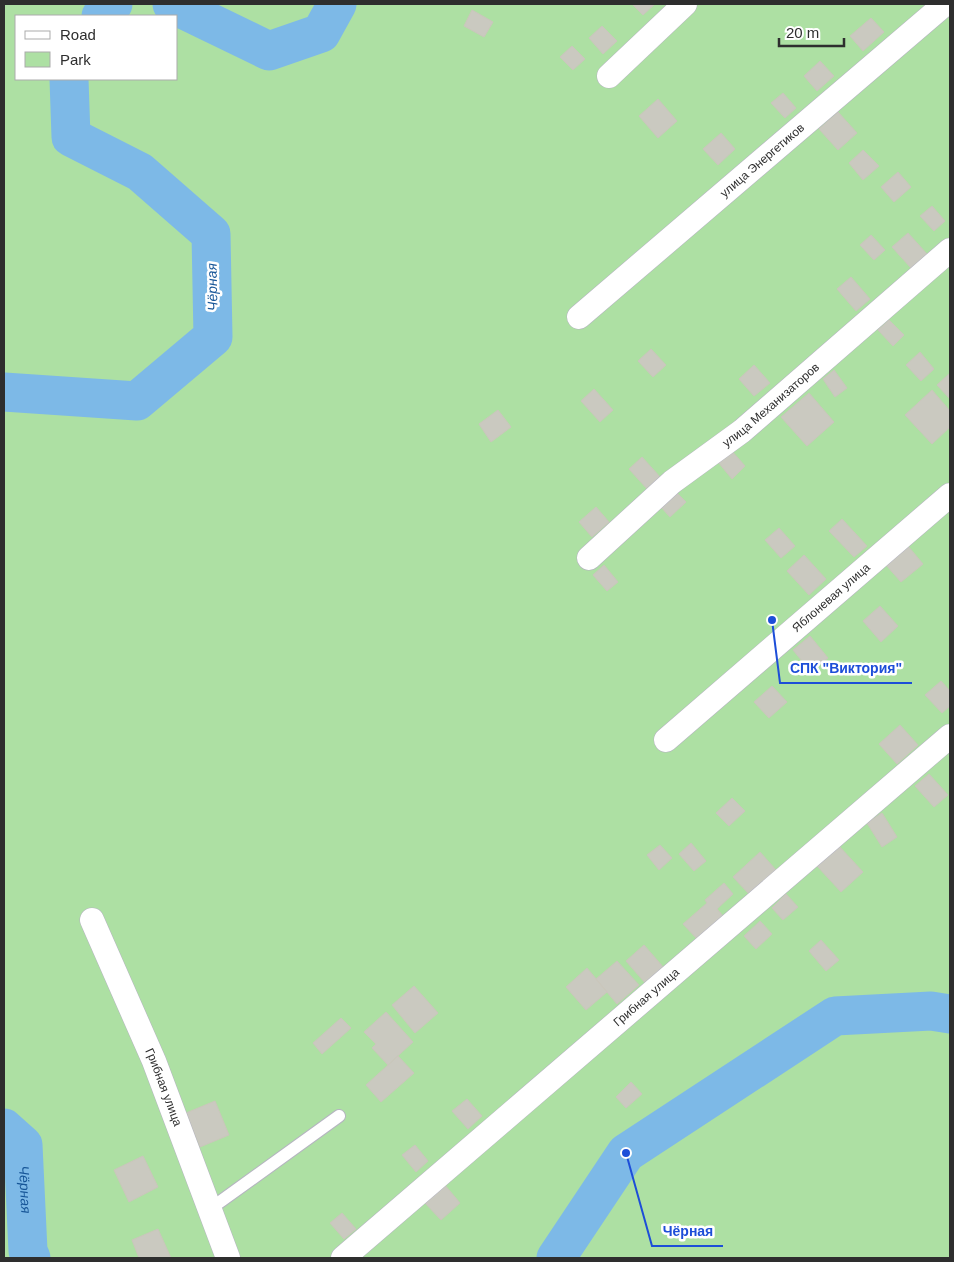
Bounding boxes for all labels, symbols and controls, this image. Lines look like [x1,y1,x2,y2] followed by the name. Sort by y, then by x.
[15,15,178,80] legend
[779,15,844,47] scale bar
[786,24,819,41] text: 20 m
[60,26,96,43] text: Road
[60,51,91,68] text: Park
[717,121,807,200] street label: улица Энергетиков
[204,262,220,311] water label: Чёрная
[720,360,822,450] street label: улица Механизаторов
[789,560,873,635] street label: Яблоневая улица
[780,654,912,683] callout: СПК "Виктория"
[790,660,902,676] text: СПК "Виктория"
[611,965,682,1029] street label: Грибная улица
[142,1046,185,1128] street label: Грибная улица
[16,1165,34,1214] water label: Чёрная
[652,1217,723,1246] callout: Чёрная
[663,1223,713,1239] text: Чёрная

